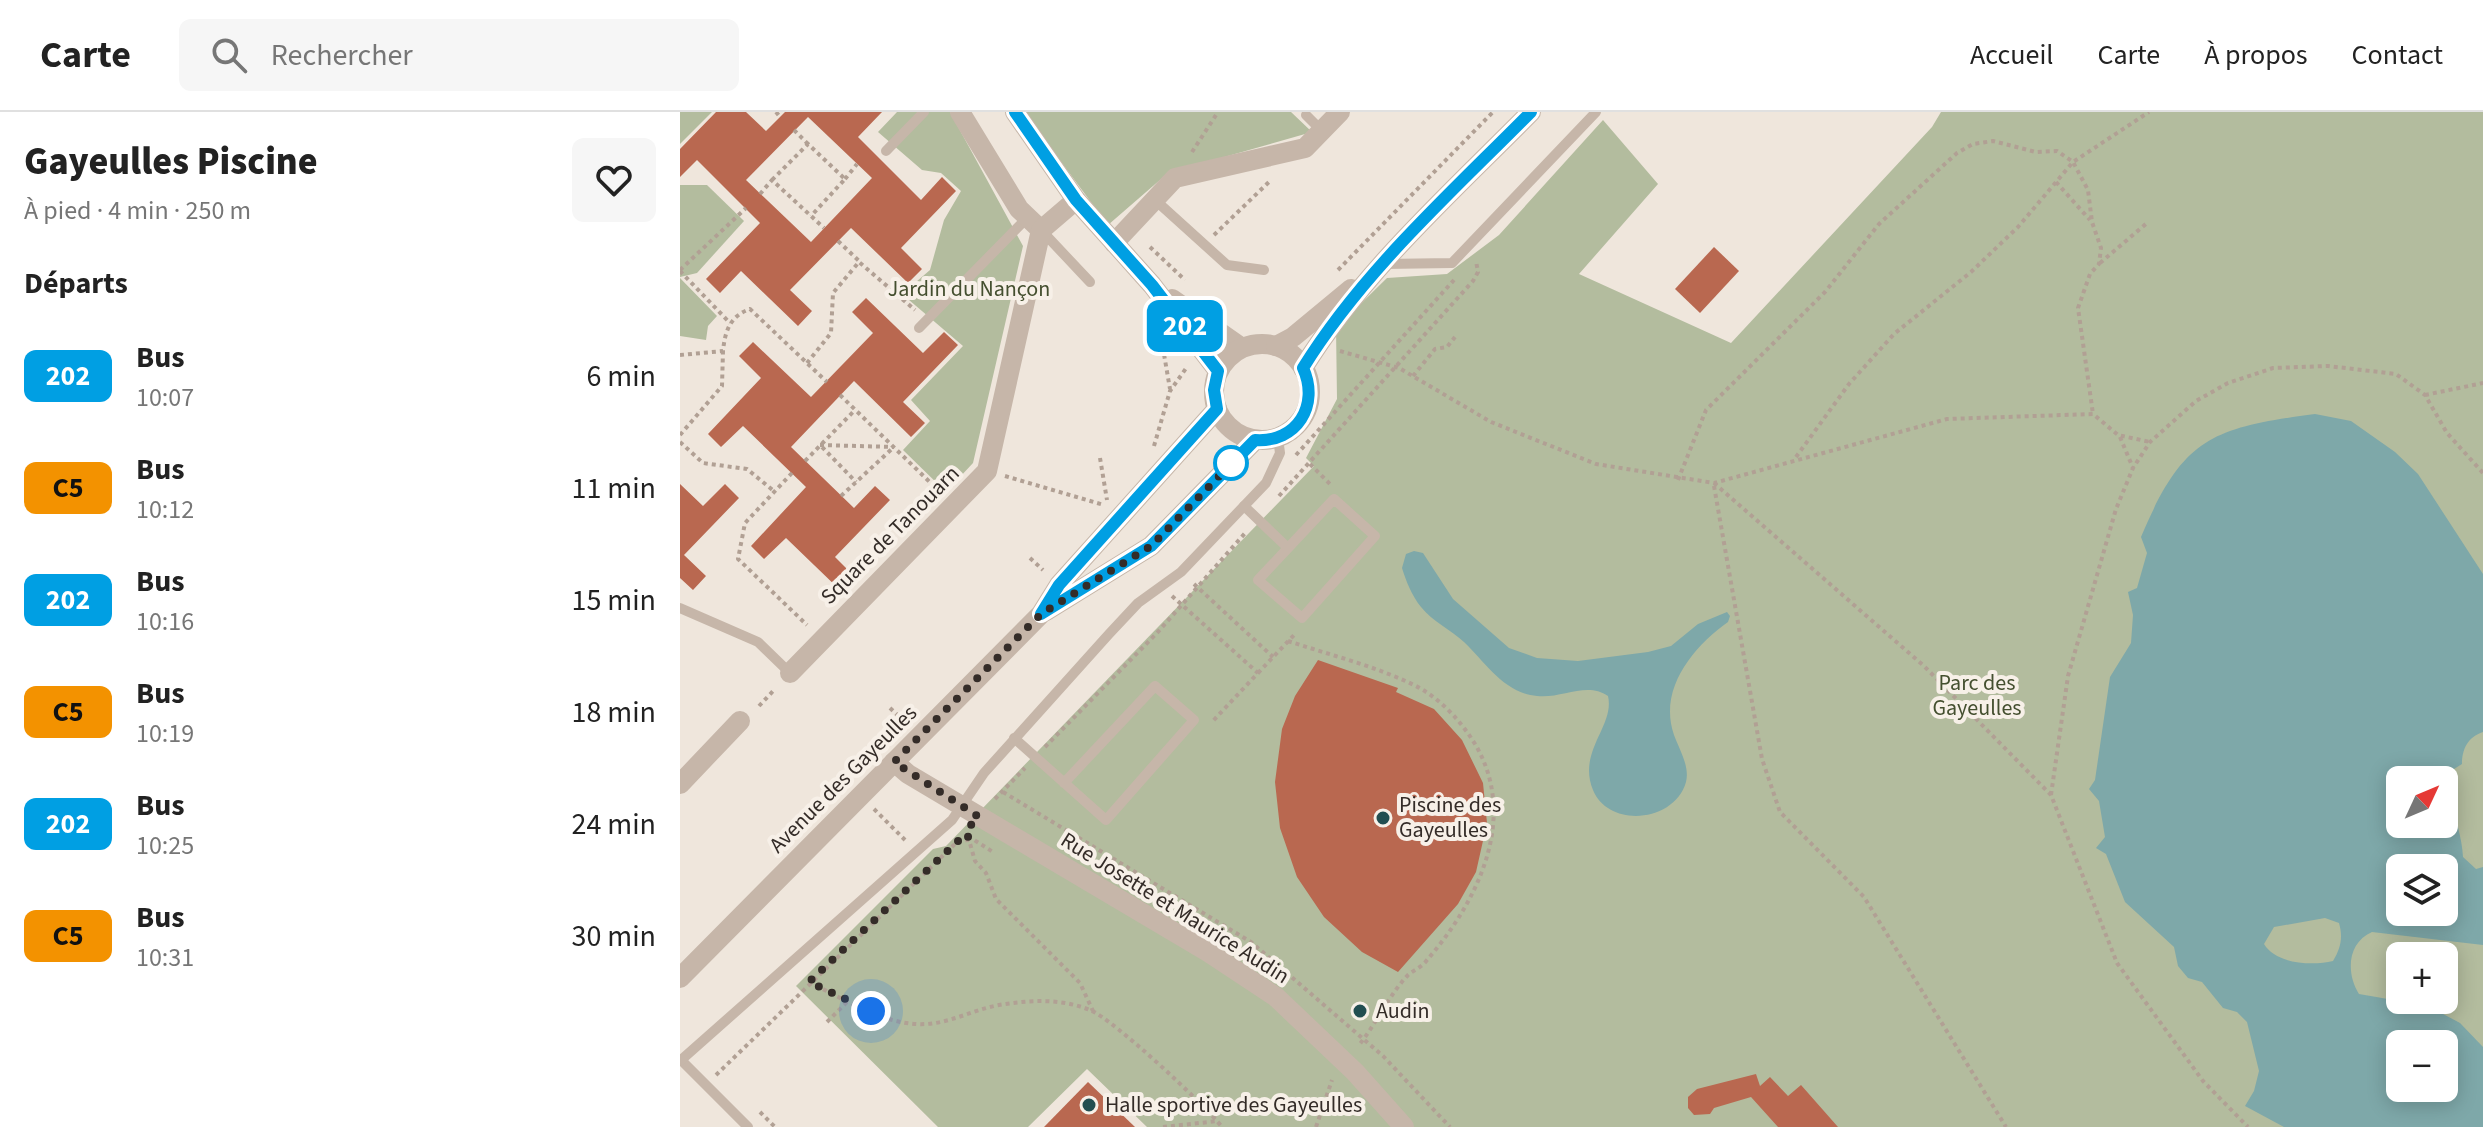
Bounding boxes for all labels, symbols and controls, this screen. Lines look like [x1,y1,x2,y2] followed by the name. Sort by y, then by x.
[179,19,739,91] search box
[40,28,131,82] text: Carte
[207,33,251,77] icon: search
[271,34,413,77] text: Rechercher
[1970,35,2053,75] text: Accueil
[2097,35,2160,75] text: Carte
[2204,35,2308,75] text: À propos
[2352,35,2443,75] text: Contact
[24,135,318,189] text: Gayeulles Piscine
[572,138,656,222] button: heart
[24,192,251,229] text: À pied · 4 min · 250 m
[24,262,128,305] text: Départs
[888,273,1050,305] park label: Jardin du Nançon
[1139,300,1231,352] line badge: 202
[1163,306,1207,346] text: 202
[136,336,184,379] text: Bus
[586,355,656,398] text: 6 min
[46,356,90,396] text: 202
[136,379,194,416] text: 10:07
[1214,446,1248,480] unlabelled marker
[136,448,184,491] text: Bus
[813,458,967,612] street label: Square de Tanouarn
[572,467,656,510] text: 11 min
[52,468,84,508] text: C5
[136,491,194,528] text: 10:12
[136,560,184,603] text: Bus
[572,579,656,622] text: 15 min
[46,580,90,620] text: 202
[136,603,194,640] text: 10:16
[1932,667,2022,724] park label: Parc des Gayeulles
[136,672,184,715] text: Bus
[572,691,656,734] text: 18 min
[52,692,84,732] text: C5
[762,698,924,860] street label: Avenue des Gayeulles
[136,715,194,752] text: 10:19
[2386,766,2458,838] north arrow
[2386,766,2458,1102] map controls
[136,784,184,827] text: Bus
[1399,789,1501,846] place label: Piscine des Gayeulles
[572,803,656,846] text: 24 min
[46,804,90,844] text: 202
[1374,809,1392,827] marker: Piscine des Gayeulles
[1054,824,1296,992] street label: Rue Josette et Maurice Audin
[136,827,194,864] text: 10:25
[2386,854,2458,926] button: layers
[136,896,184,939] text: Bus
[572,915,656,958] text: 30 min
[52,916,84,956] text: C5
[136,939,194,976] text: 10:31
[2386,942,2458,1014] button: +
[851,991,891,1031] your location
[1376,995,1429,1027] place label: Audin
[1351,1002,1369,1020] marker: Audin
[2386,1030,2458,1102] button: −
[1105,1089,1362,1121] place label: Halle sportive des Gayeulles
[1080,1096,1098,1114] marker: Halle sportive des Gayeulles

